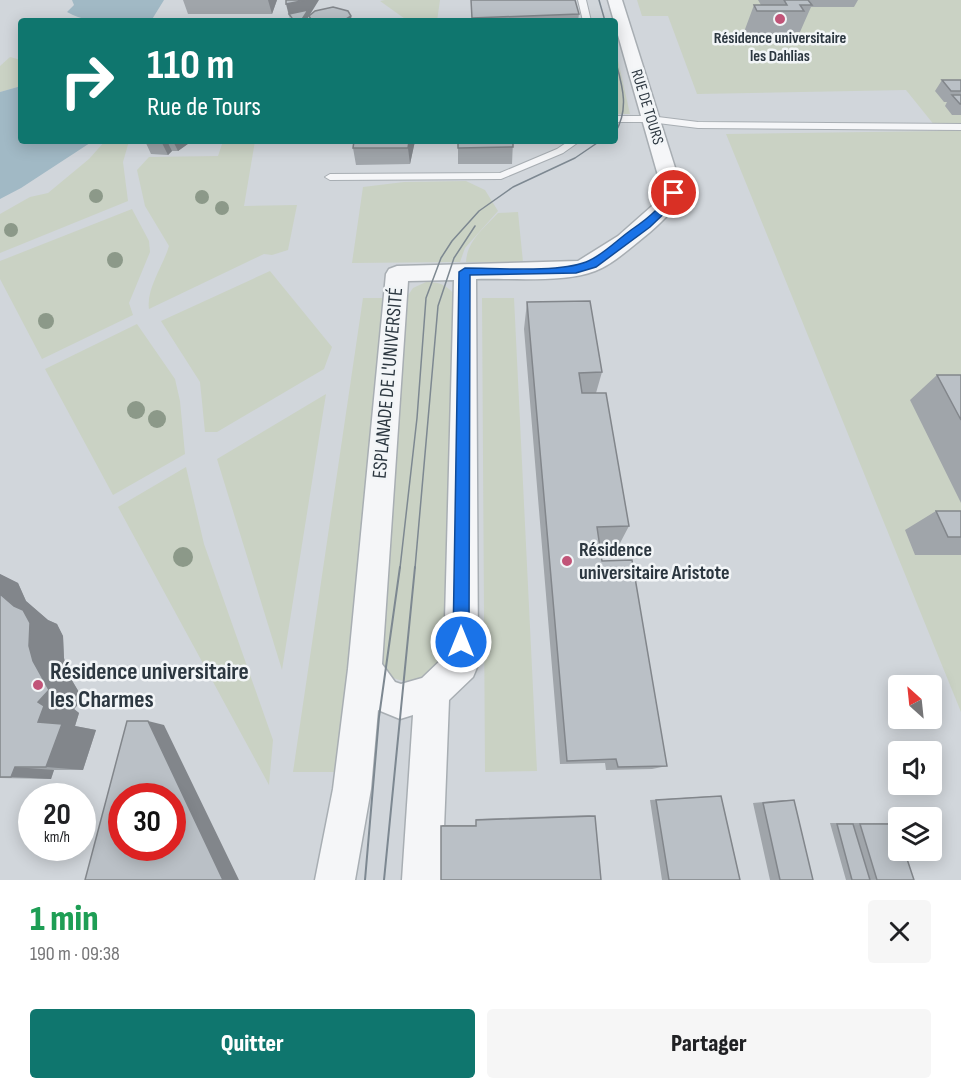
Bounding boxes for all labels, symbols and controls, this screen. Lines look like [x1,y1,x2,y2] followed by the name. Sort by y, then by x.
[773,12,787,26] marker: Résidence universitaire les Dahlias
[714,29,846,66] place label: Résidence universitaire les Dahlias
[147,40,234,91] text: 110 m
[48,42,126,120] icon: right
[627,67,667,147] street label: RUE DE TOURS
[147,91,261,123] text: Rue de Tours
[648,167,699,218] pin
[657,176,690,209] icon: arrive
[368,286,408,480] street label: ESPLANADE DE L'UNIVERSITÉ
[579,538,730,585] place label: Résidence universitaire Aristote
[560,554,574,568] marker: Résidence universitaire Aristote
[429,610,493,674] position arrow
[50,657,249,714] place label: Résidence universitaire les Charmes
[888,675,942,729] north arrow
[888,675,942,861] map controls
[31,678,45,692] marker: Résidence universitaire les Charmes
[888,741,942,795] button: sound
[108,783,186,861] speed limit sign: 30
[43,797,71,833] text: 20
[888,807,942,861] button: layers
[44,828,70,847] text: km/h
[30,898,98,941] text: 1 min
[868,900,931,963] button: close
[30,942,120,966] text: 190 m · 09:38
[30,1009,475,1078] button: Quitter
[487,1009,931,1078] button: Partager

